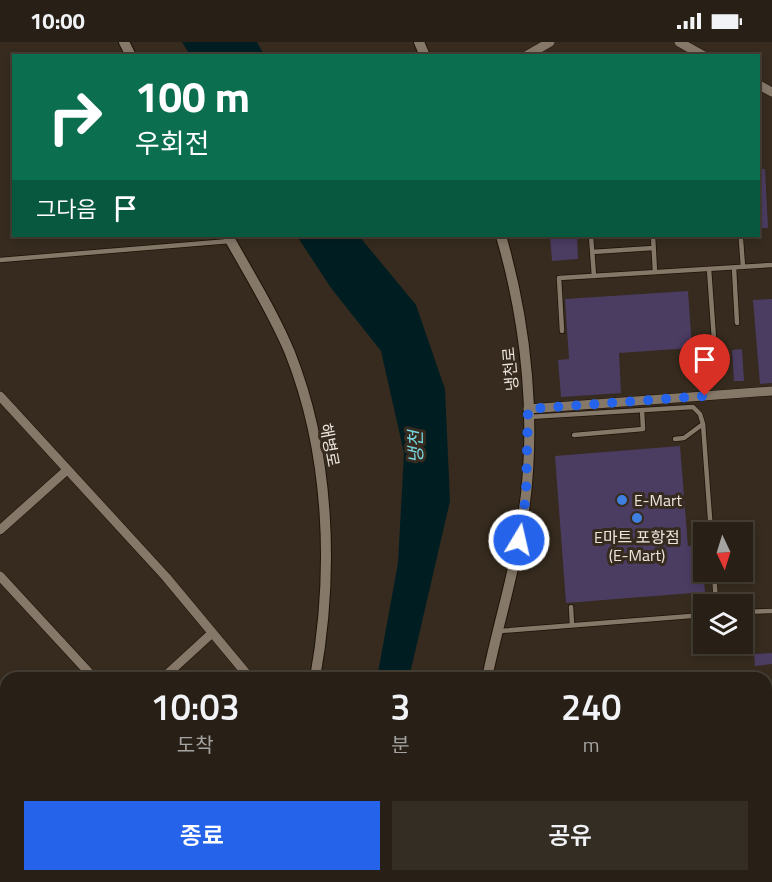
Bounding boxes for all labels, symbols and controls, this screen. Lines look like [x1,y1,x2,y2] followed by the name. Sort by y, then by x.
[30,4,85,38] text: 10:00
[135,64,250,128] text: 100 m
[36,78,114,156] icon: right
[135,122,210,163] text: 우회전
[36,192,97,226] text: 그다음
[109,192,142,225] icon: arrive
[679,334,730,396] pin
[688,343,721,376] icon: arrive
[496,346,524,392] street label: 냉천로
[314,421,346,469] street label: 해병로
[402,428,429,464] water label: 냉천
[634,488,683,512] place label: E-Mart
[615,493,629,507] marker: E-Mart
[487,508,551,572] position arrow
[630,511,644,525] marker: E마트 포항점 (E-Mart)
[693,522,753,582] north arrow
[693,522,753,654] map controls
[594,525,680,567] place label: E마트 포항점 (E-Mart)
[693,594,753,654] button: layers
[151,679,240,734] text: 10:03
[390,679,410,734] text: 3
[561,679,621,734] text: 240
[177,729,214,760] text: 도착
[391,729,410,760] text: 분
[583,729,600,760] text: m
[24,801,380,870] button: 종료
[392,801,748,870] button: 공유

